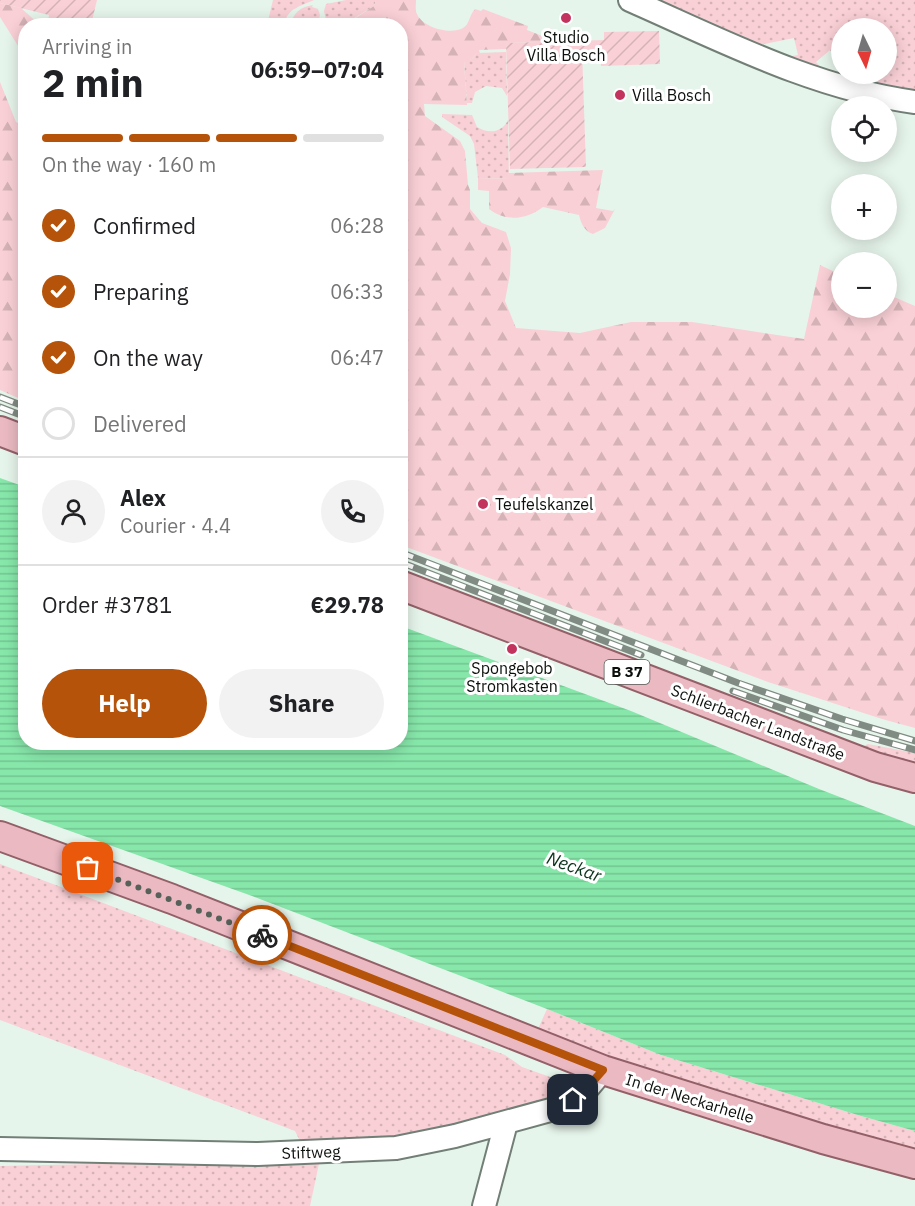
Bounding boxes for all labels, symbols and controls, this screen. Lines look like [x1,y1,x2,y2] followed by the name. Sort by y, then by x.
[559,11,573,25] marker: Studio Villa Bosch
[831,18,897,84] north arrow
[831,18,897,318] map controls
[526,27,606,65] place label: Studio Villa Bosch
[42,33,132,60] text: Arriving in
[251,55,384,84] text: 06:59–07:04
[42,57,144,108] text: 2 min
[632,85,711,105] place label: Villa Bosch
[613,88,627,102] marker: Villa Bosch
[831,96,897,162] button: locate
[42,151,216,178] text: On the way · 160 m
[831,174,897,240] button: +
[42,209,75,242] icon: check
[93,211,196,240] text: Confirmed
[330,212,384,239] text: 06:28
[831,252,897,318] button: −
[42,275,75,308] icon: check
[93,277,188,306] text: Preparing
[330,278,384,305] text: 06:33
[42,341,75,374] icon: check
[93,343,203,372] text: On the way
[330,344,384,371] text: 06:47
[93,409,187,438] text: Delivered
[42,480,105,543] button: person
[321,480,384,543] button: phone
[120,483,166,512] text: Alex
[495,494,593,514] place label: Teufelskanzel
[476,497,490,511] marker: Teufelskanzel
[120,512,231,539] text: Courier · 4.4
[42,590,172,619] text: Order #3781
[311,590,384,619] text: €29.78
[505,642,519,656] marker: Spongebob Stromkasten
[466,658,558,696] place label: Spongebob Stromkasten
[604,660,650,684] road number: B 37
[42,669,207,738] button: Help
[219,669,384,738] button: Share
[668,680,848,764] street label: Schlierbacher Landstraße
[62,842,113,893] pin
[544,846,605,887] water label: Neckar
[71,851,104,884] icon: bag
[232,905,292,965] courier
[246,919,279,952] icon: bike
[623,1069,757,1127] street label: In der Neckarhelle
[547,1074,598,1125] pin
[556,1083,589,1116] icon: home
[281,1141,341,1163] street label: Stiftweg

